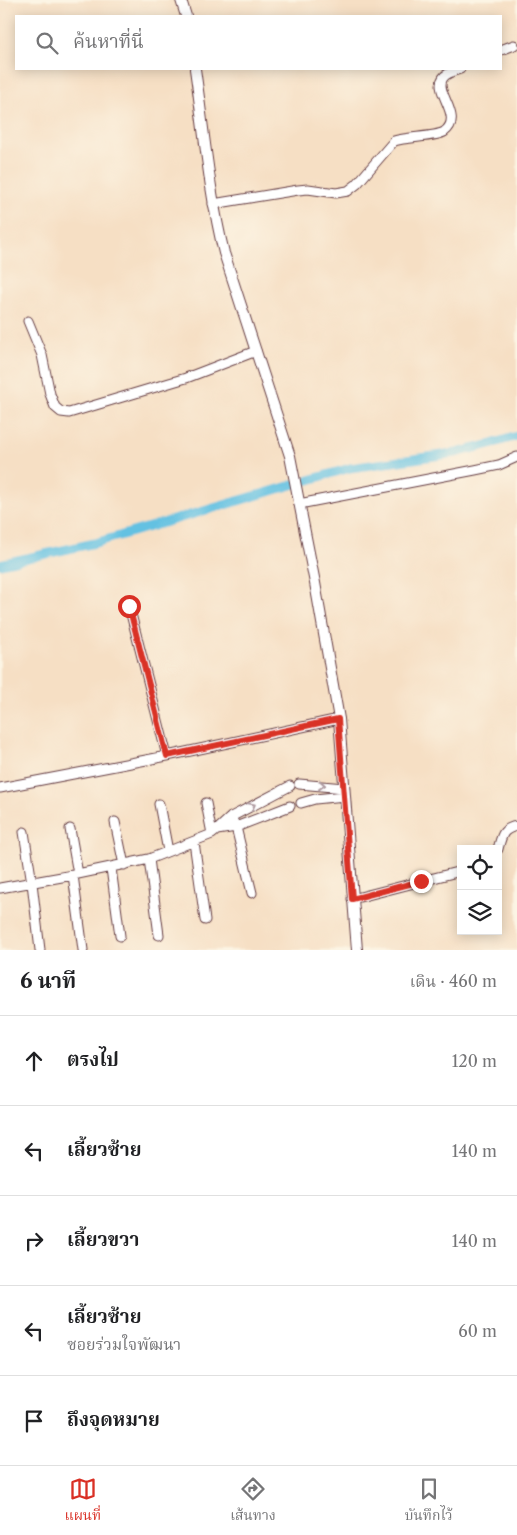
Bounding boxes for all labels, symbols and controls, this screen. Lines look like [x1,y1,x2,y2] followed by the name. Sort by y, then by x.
[15,15,502,70] search box
[33,29,61,57] icon: search
[73,30,144,53] text: ค้นหาที่นี่
[118,595,141,618] route start
[318,780,326,791] one-way arrow
[247,802,256,812] one-way arrow
[457,845,502,935] map controls
[457,845,502,890] button: locate
[410,870,433,893] route end
[457,890,502,935] button: layers
[20,968,76,993] text: 6 นาที
[410,971,497,991] text: เดิน · 460 m
[20,1047,48,1075] icon: ahead
[67,1048,119,1071] text: ตรงไป
[452,1051,497,1071] text: 120 m
[20,1137,48,1165] icon: left
[67,1138,141,1161] text: เลี้ยวซ้าย
[452,1141,497,1161] text: 140 m
[20,1227,48,1255] icon: right
[67,1228,139,1251] text: เลี้ยวขวา
[452,1231,497,1251] text: 140 m
[67,1305,141,1328] text: เลี้ยวซ้าย
[20,1317,48,1345] icon: left
[458,1321,497,1341] text: 60 m
[67,1334,181,1354] text: ซอยร่วมใจพัฒนา
[20,1407,48,1435] icon: arrive
[67,1408,160,1431] text: ถึงจุดหมาย
[65,1475,101,1527] tab: แผนที่
[230,1475,276,1527] tab: เส้นทาง
[405,1475,453,1527] tab: บันทึกไว้

